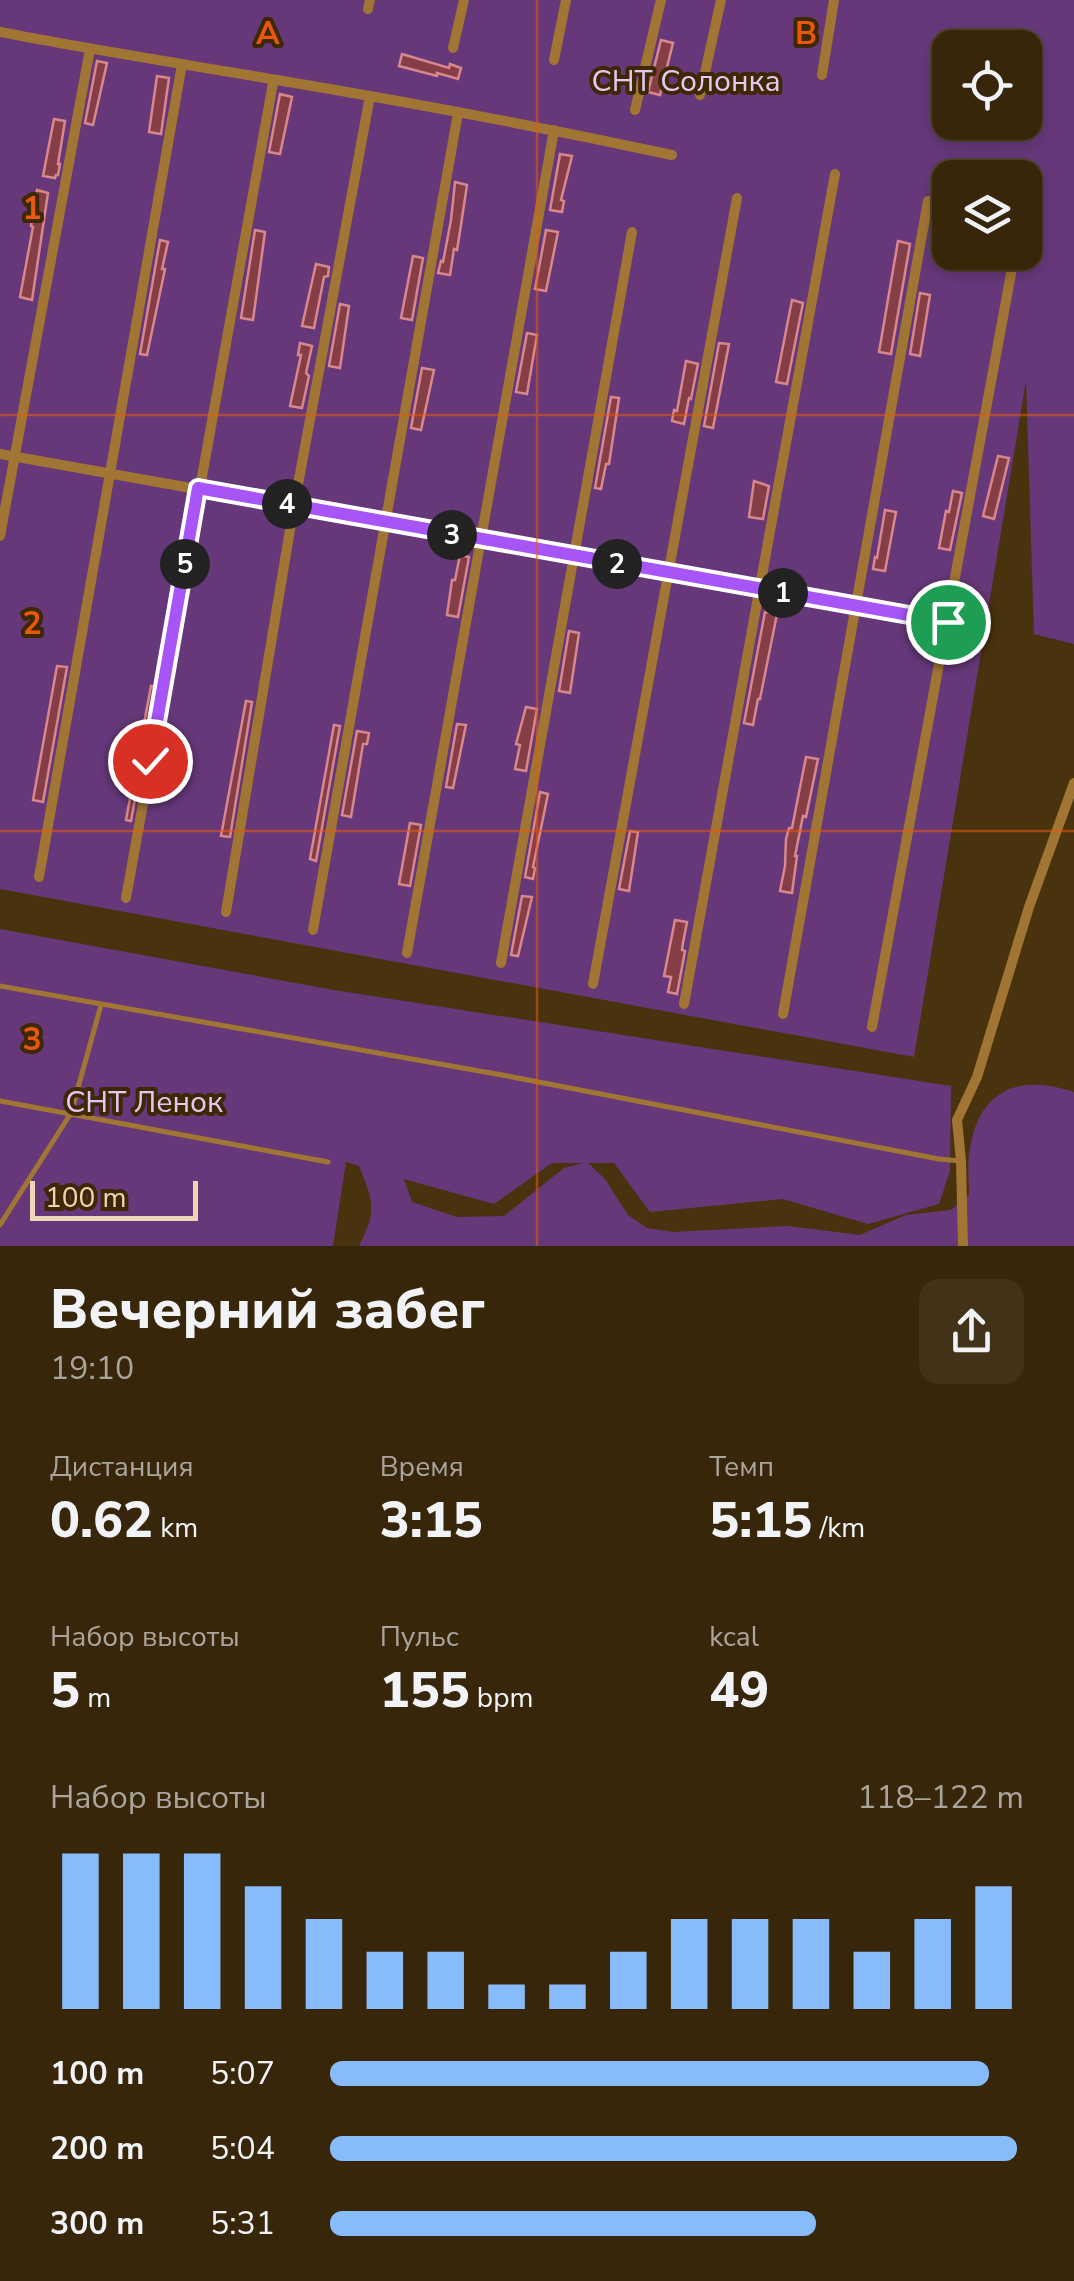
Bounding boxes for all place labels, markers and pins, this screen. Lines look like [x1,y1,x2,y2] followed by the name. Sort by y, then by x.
[262,479,312,529] pin: 4
[427,510,477,560] pin: 3
[160,539,210,589] pin: 5
[592,539,642,589] pin: 2
[758,568,808,618] pin: 1
[906,580,991,665] pin
[108,719,193,804] pin

